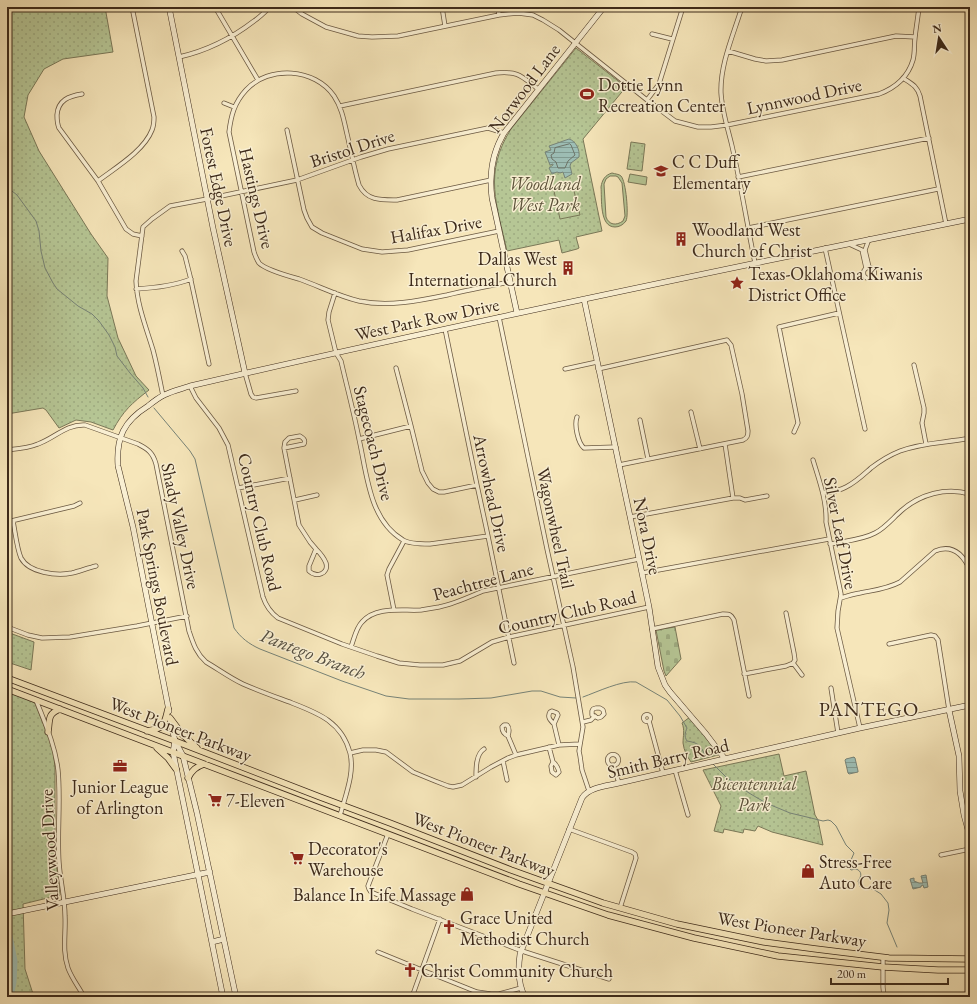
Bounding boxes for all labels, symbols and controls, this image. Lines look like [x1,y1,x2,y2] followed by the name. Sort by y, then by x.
[919,18,959,58] north arrow
[931,20,943,36] text: N
[483,39,565,137] street label: Norwood Lane
[598,73,725,117] place label: Dottie Lynn Recreation Center
[744,73,864,119] street label: Lynnwood Drive
[579,86,595,102] sports icon: Dottie Lynn Recreation Center
[307,124,397,172] street label: Bristol Drive
[195,125,243,249] street label: Forest Edge Drive
[234,145,280,251] street label: Hastings Drive
[672,150,751,194] place label: C C Duff Elementary
[653,163,669,179] school or university icon: C C Duff Elementary
[509,172,582,216] park label: Woodland West Park
[388,210,484,248] street label: Halifax Drive
[692,218,812,262] place label: Woodland West Church of Christ
[673,231,689,247] building icon: Woodland West Church of Christ
[408,247,557,291] place label: Dallas West International Church
[560,260,576,276] building icon: Dallas West International Church
[748,262,923,306] place label: Texas-Oklahoma Kiwanis District Office
[729,275,745,291] place icon: Texas-Oklahoma Kiwanis District Office
[353,292,501,346] street label: West Park Row Drive
[349,383,399,503] street label: Stagecoach Drive
[468,431,516,554] street label: Arrowhead Drive
[233,451,287,594] street label: Country Club Road
[156,461,206,591] street label: Shady Valley Drive
[532,465,580,591] street label: Wagonwheel Trail
[819,475,863,591] street label: Silver Leaf Drive
[629,495,667,577] street label: Nora Drive
[132,507,185,668] street label: Park Springs Boulevard
[430,557,536,605] street label: Peachtree Lane
[496,585,639,639] street label: Country Club Road
[257,622,369,686] water label: Pantego Branch
[107,691,256,767] street label: West Pioneer Parkway
[819,696,919,722] district label: PANTEGO
[605,733,732,783] street label: Smith Barry Road
[112,758,128,774] office icon: Junior League of Arlington
[710,772,797,816] park label: Bicentennial Park
[69,775,169,819] place label: Junior League of Arlington
[34,789,64,911] street label: Valleywood Drive
[226,789,286,812] place label: 7-Eleven
[207,792,223,808] supermarket icon: 7-Eleven
[410,806,559,882] street label: West Pioneer Parkway
[308,837,388,881] place label: Decorator's Warehouse
[289,850,305,866] supermarket icon: Decorator's Warehouse
[818,850,892,894] place label: Stress-Free Auto Care
[800,863,816,879] shop icon: Stress-Free Auto Care
[293,883,456,906] place label: Balance In Life Massage
[459,886,475,902] shop icon: Balance In Life Massage
[460,906,589,950] place label: Grace United Methodist Church
[716,906,868,952] street label: West Pioneer Parkway
[441,919,457,935] church icon: Grace United Methodist Church
[421,959,613,982] place label: Christ Community Church
[831,960,948,986] scale bar
[402,962,418,978] church icon: Christ Community Church
[837,966,867,982] text: 200 m

